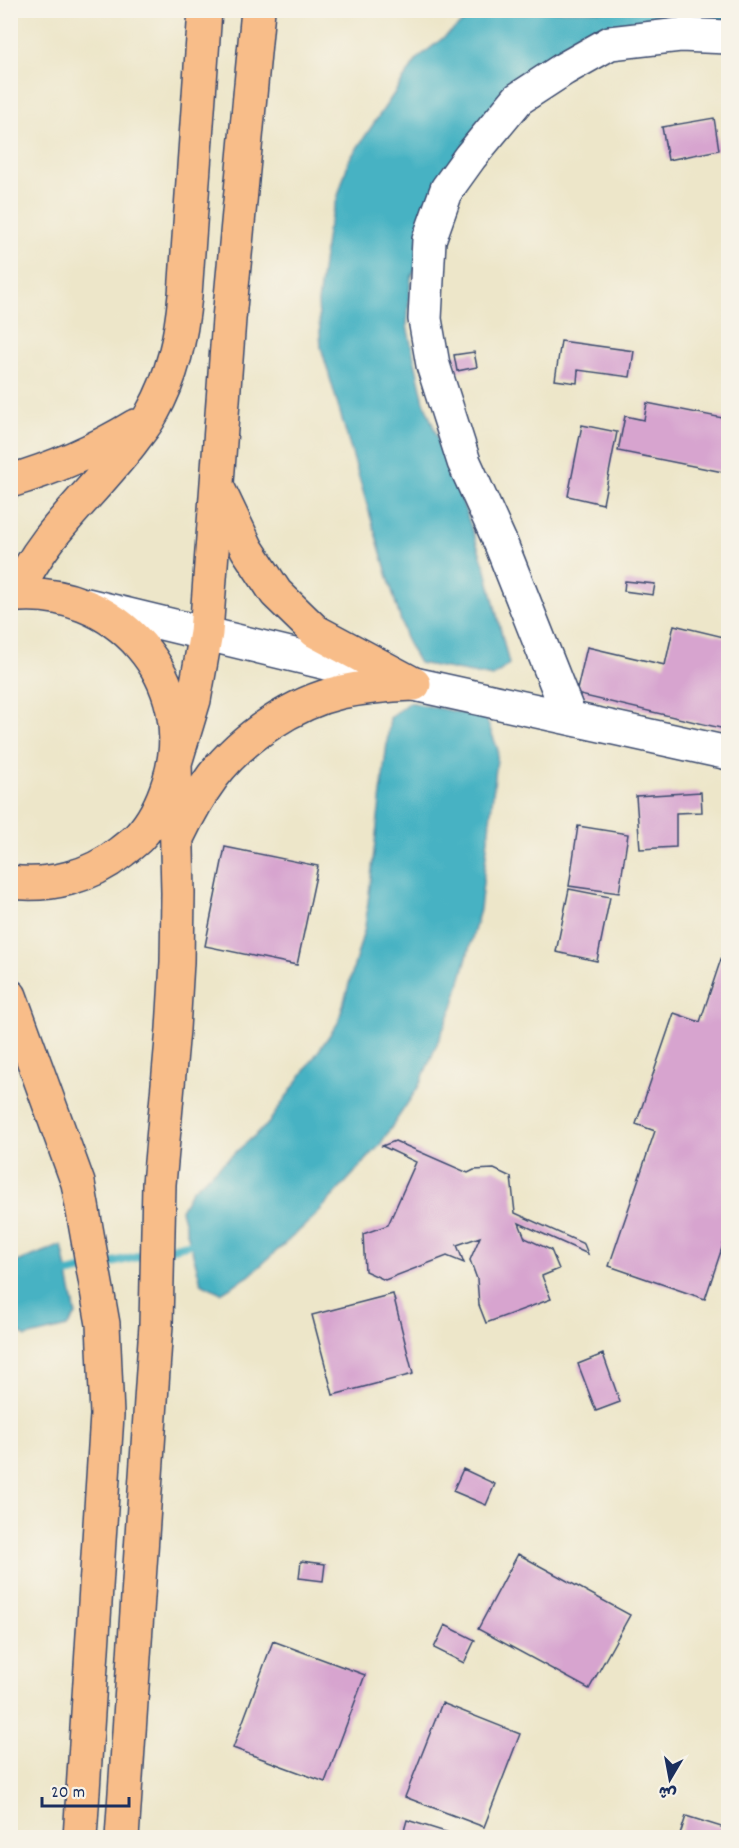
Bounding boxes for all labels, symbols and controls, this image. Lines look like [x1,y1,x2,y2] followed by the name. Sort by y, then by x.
[640,1749,700,1809] north arrow
[42,1770,129,1808] scale bar
[657,1778,678,1804] text: ش
[51,1781,85,1806] text: 20 m

